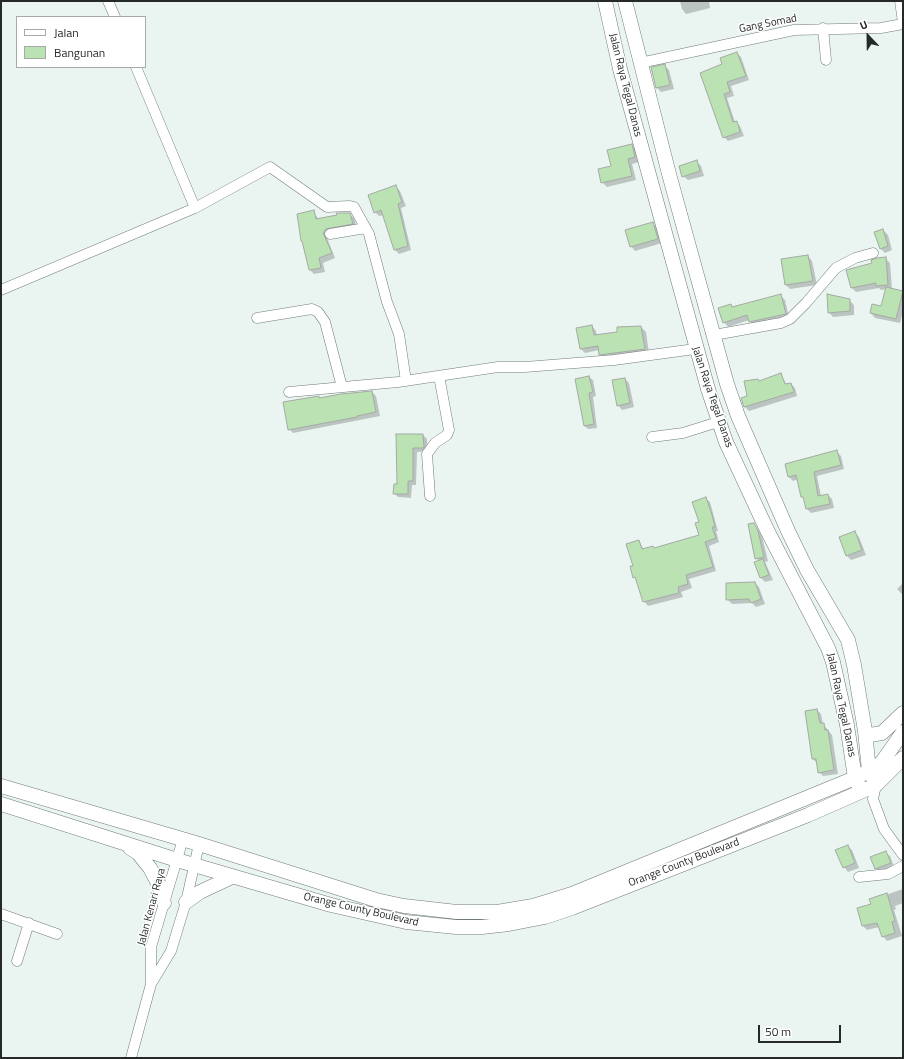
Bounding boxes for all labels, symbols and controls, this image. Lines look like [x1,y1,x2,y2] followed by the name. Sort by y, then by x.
[738,12,798,36] street label: Gang Somad
[16,16,146,68] legend
[848,16,888,56] north arrow
[857,16,870,34] text: U
[54,23,79,42] text: Jalan
[606,32,644,138] street label: Jalan Raya Tegal Danas
[54,43,105,62] text: Bangunan
[688,345,736,449] street label: Jalan Raya Tegal Danas
[824,652,858,758] street label: Jalan Raya Tegal Danas
[627,836,741,890] street label: Orange County Boulevard
[135,867,169,947] street label: Jalan Kenari Raya
[302,890,420,930] street label: Orange County Boulevard
[760,1017,843,1043] scale bar
[765,1022,791,1041] text: 50 m

